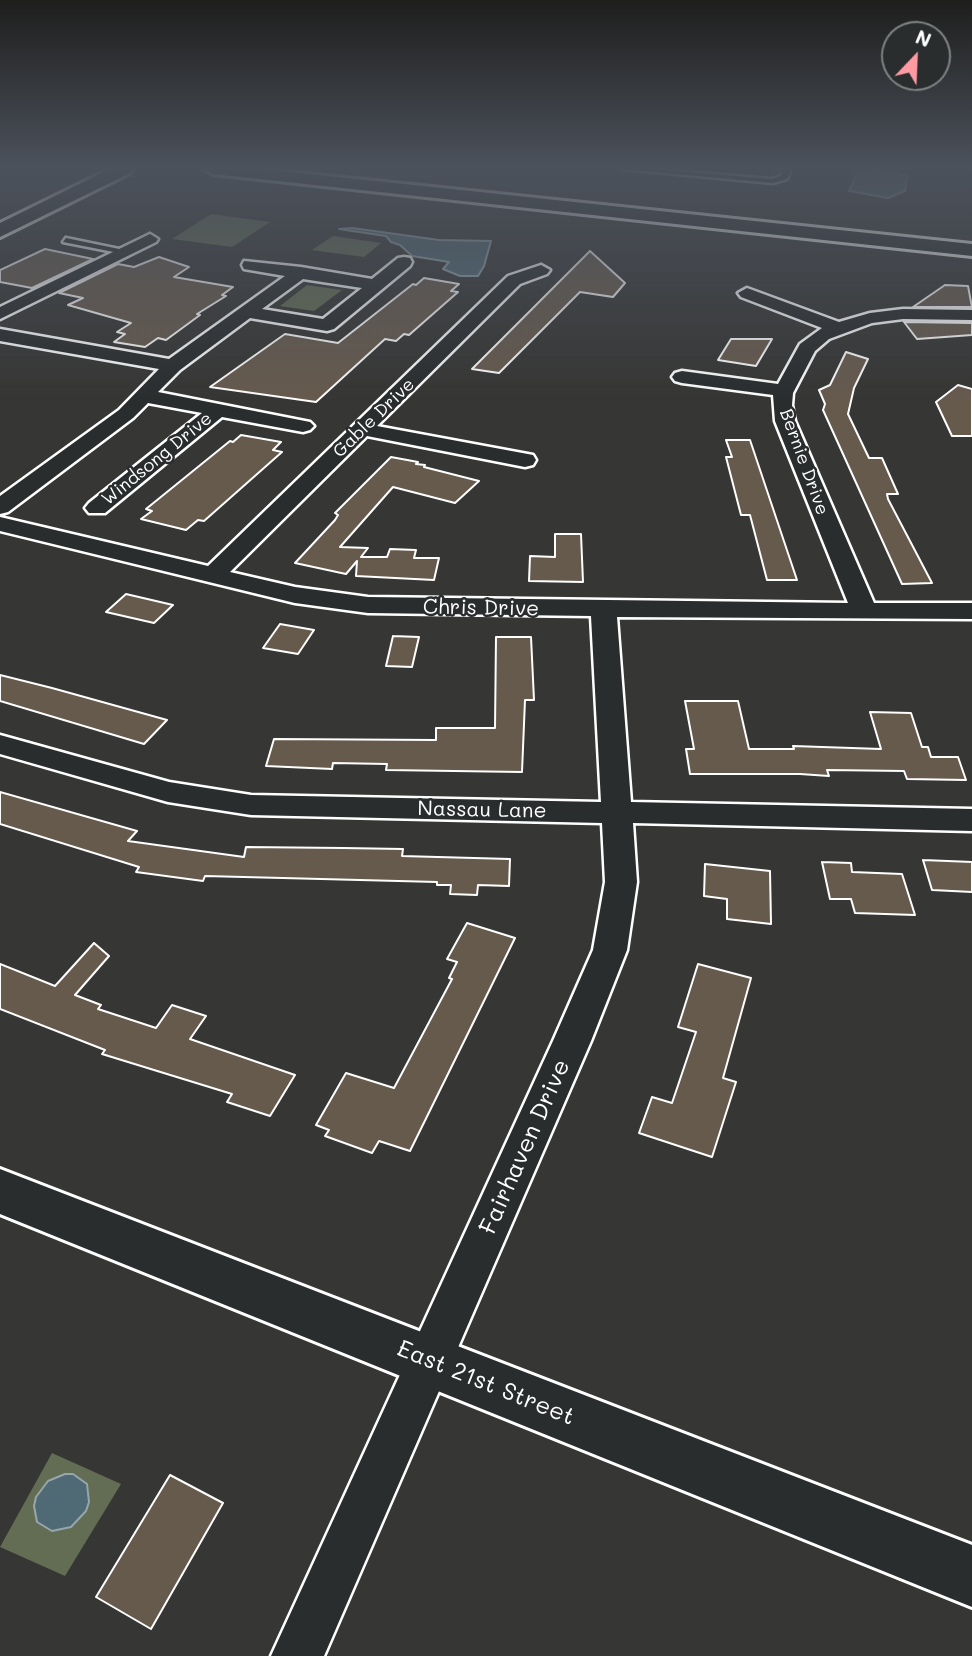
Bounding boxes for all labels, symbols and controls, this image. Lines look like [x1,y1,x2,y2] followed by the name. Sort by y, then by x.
[881,21,951,91] north arrow
[912,24,935,52] text: N
[329,374,419,462] street label: Gable Drive
[775,406,833,518] street label: Bernie Drive
[97,408,217,510] street label: Windsong Drive
[423,594,539,622] street label: Chris Drive
[417,796,547,824] street label: Nassau Lane
[474,1055,576,1239] street label: Fairhaven Drive
[393,1334,579,1432] street label: East 21st Street

